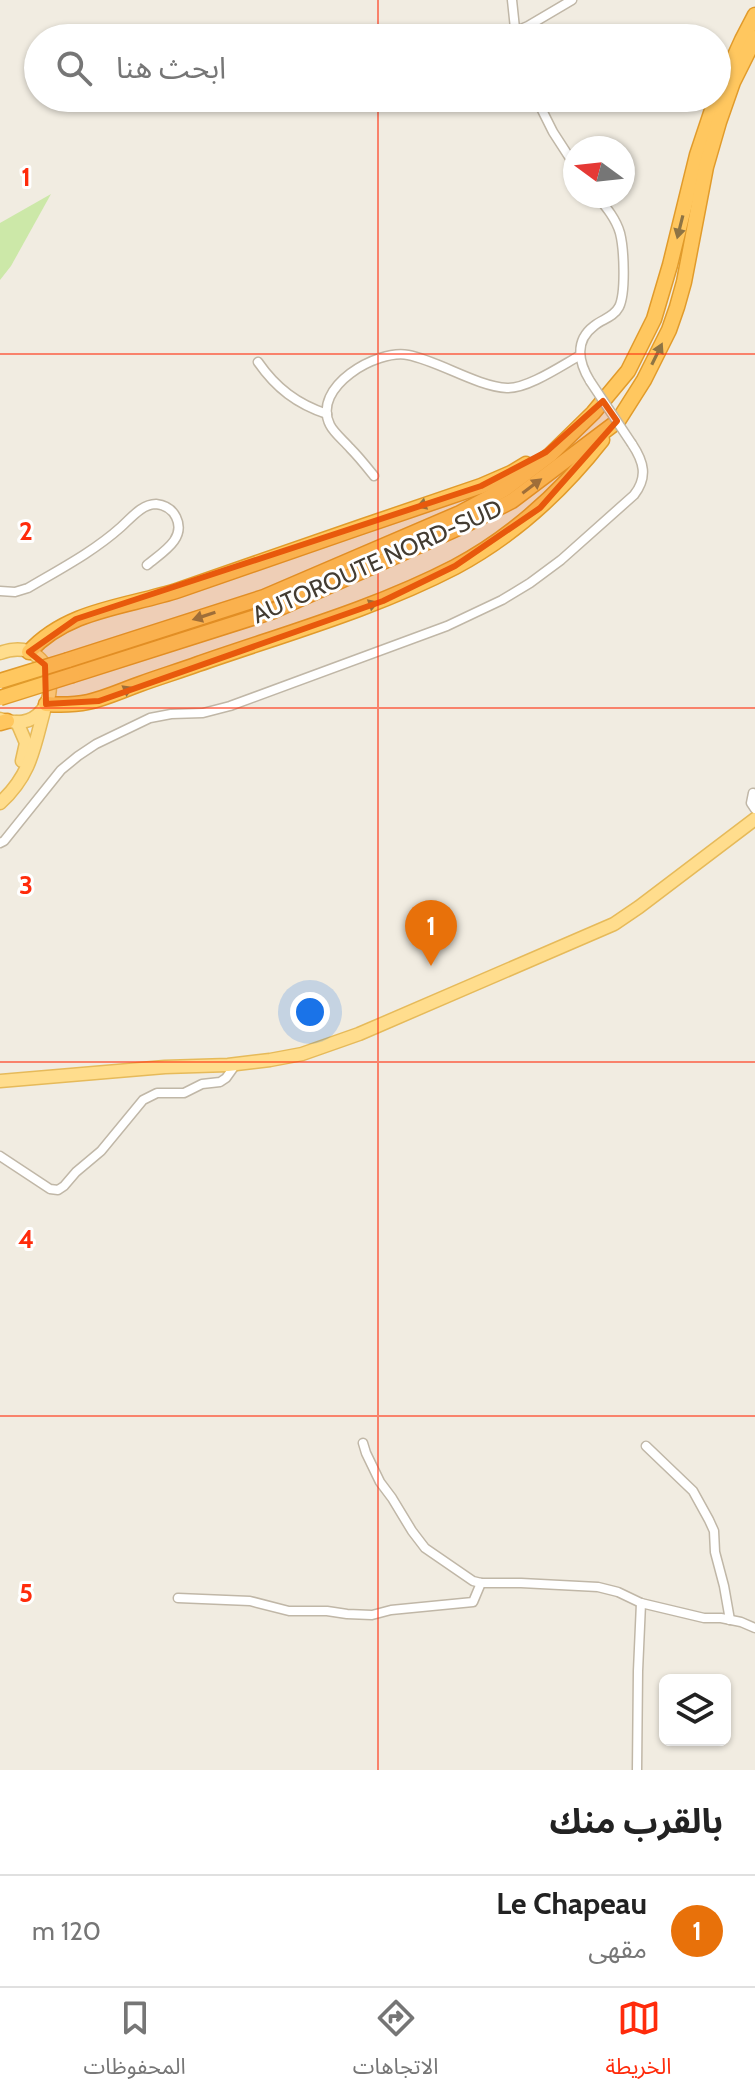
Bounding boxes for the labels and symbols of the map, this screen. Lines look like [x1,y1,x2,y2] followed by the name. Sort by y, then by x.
[563,136,635,208] north arrow
[21,161,31,193] text: 1
[673,214,685,239] one-way arrow
[650,342,664,366] one-way arrow
[521,479,542,494] one-way arrow
[248,493,506,629] street label: AUTOROUTE NORD-SUD
[416,498,440,510] one-way arrow
[19,515,33,547] text: 2
[356,599,380,611] one-way arrow
[192,610,216,623] one-way arrow
[110,685,134,698] one-way arrow
[19,869,33,901] text: 3
[405,900,457,966] pin: 1
[290,992,330,1032] your location
[18,1223,34,1255] text: 4
[19,1577,33,1609] text: 5

